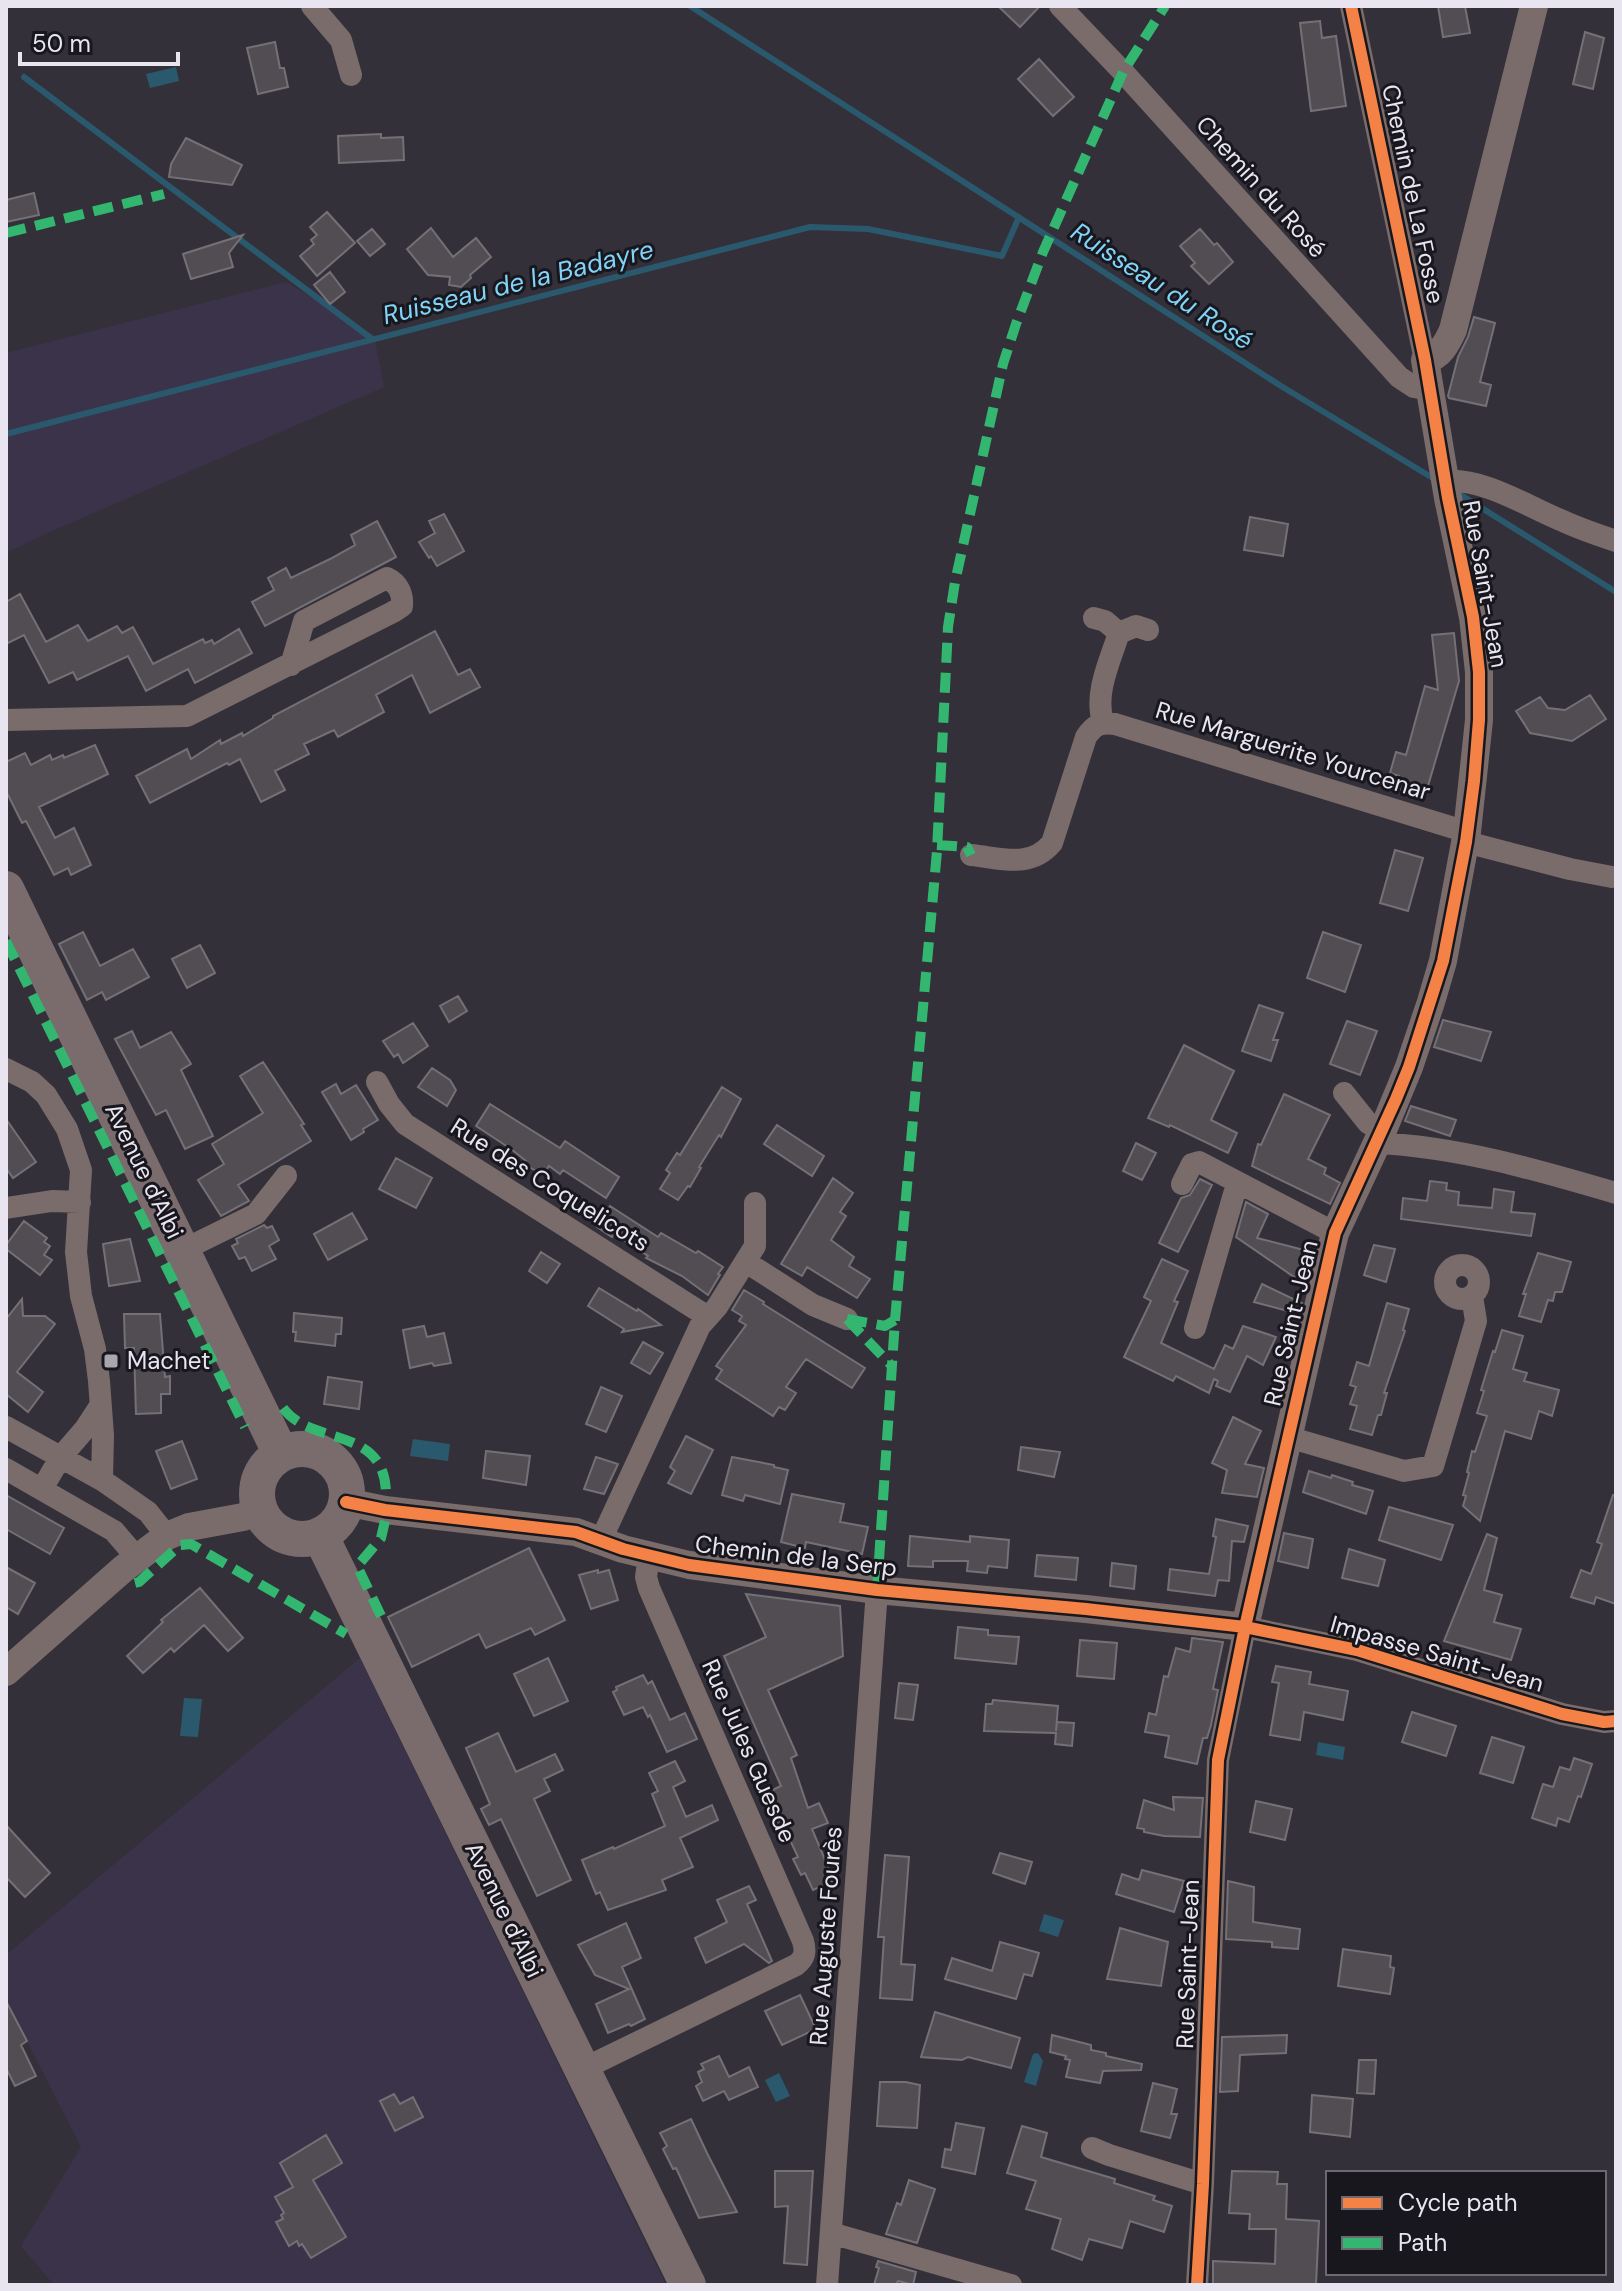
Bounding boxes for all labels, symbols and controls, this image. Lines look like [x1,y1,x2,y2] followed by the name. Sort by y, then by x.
[20,16,178,66] scale bar
[32,28,91,59] text: 50 m
[1375,81,1452,306] street label: Chemin de La Fosse
[1189,109,1333,264] street label: Chemin du Rosé
[1065,214,1259,358] water label: Ruisseau du Rosé
[379,232,657,332] water label: Ruisseau de la Badayre
[1456,498,1515,670] street label: Rue Saint-Jean
[1152,694,1434,807] street label: Rue Marguerite Yourcenar
[98,1098,191,1244] street label: Avenue d'Albi
[445,1111,656,1258] street label: Rue des Coquelicots
[1256,1237,1325,1409] street label: Rue Saint-Jean
[127,1345,210,1376] place label: Machet
[102,1352,120,1370] marker: Machet
[693,1528,899,1583] street label: Chemin de la Serp
[1327,1608,1547,1699] street label: Impasse Saint-Jean
[695,1654,804,1847] street label: Rue Jules Guesde
[802,1825,849,2047] street label: Rue Auguste Fourès
[458,1837,551,1983] street label: Avenue d'Albi
[1169,1879,1206,2049] street label: Rue Saint-Jean
[1326,2171,1606,2275] legend
[1398,2187,1517,2218] text: Cycle path
[1398,2227,1447,2258] text: Path

